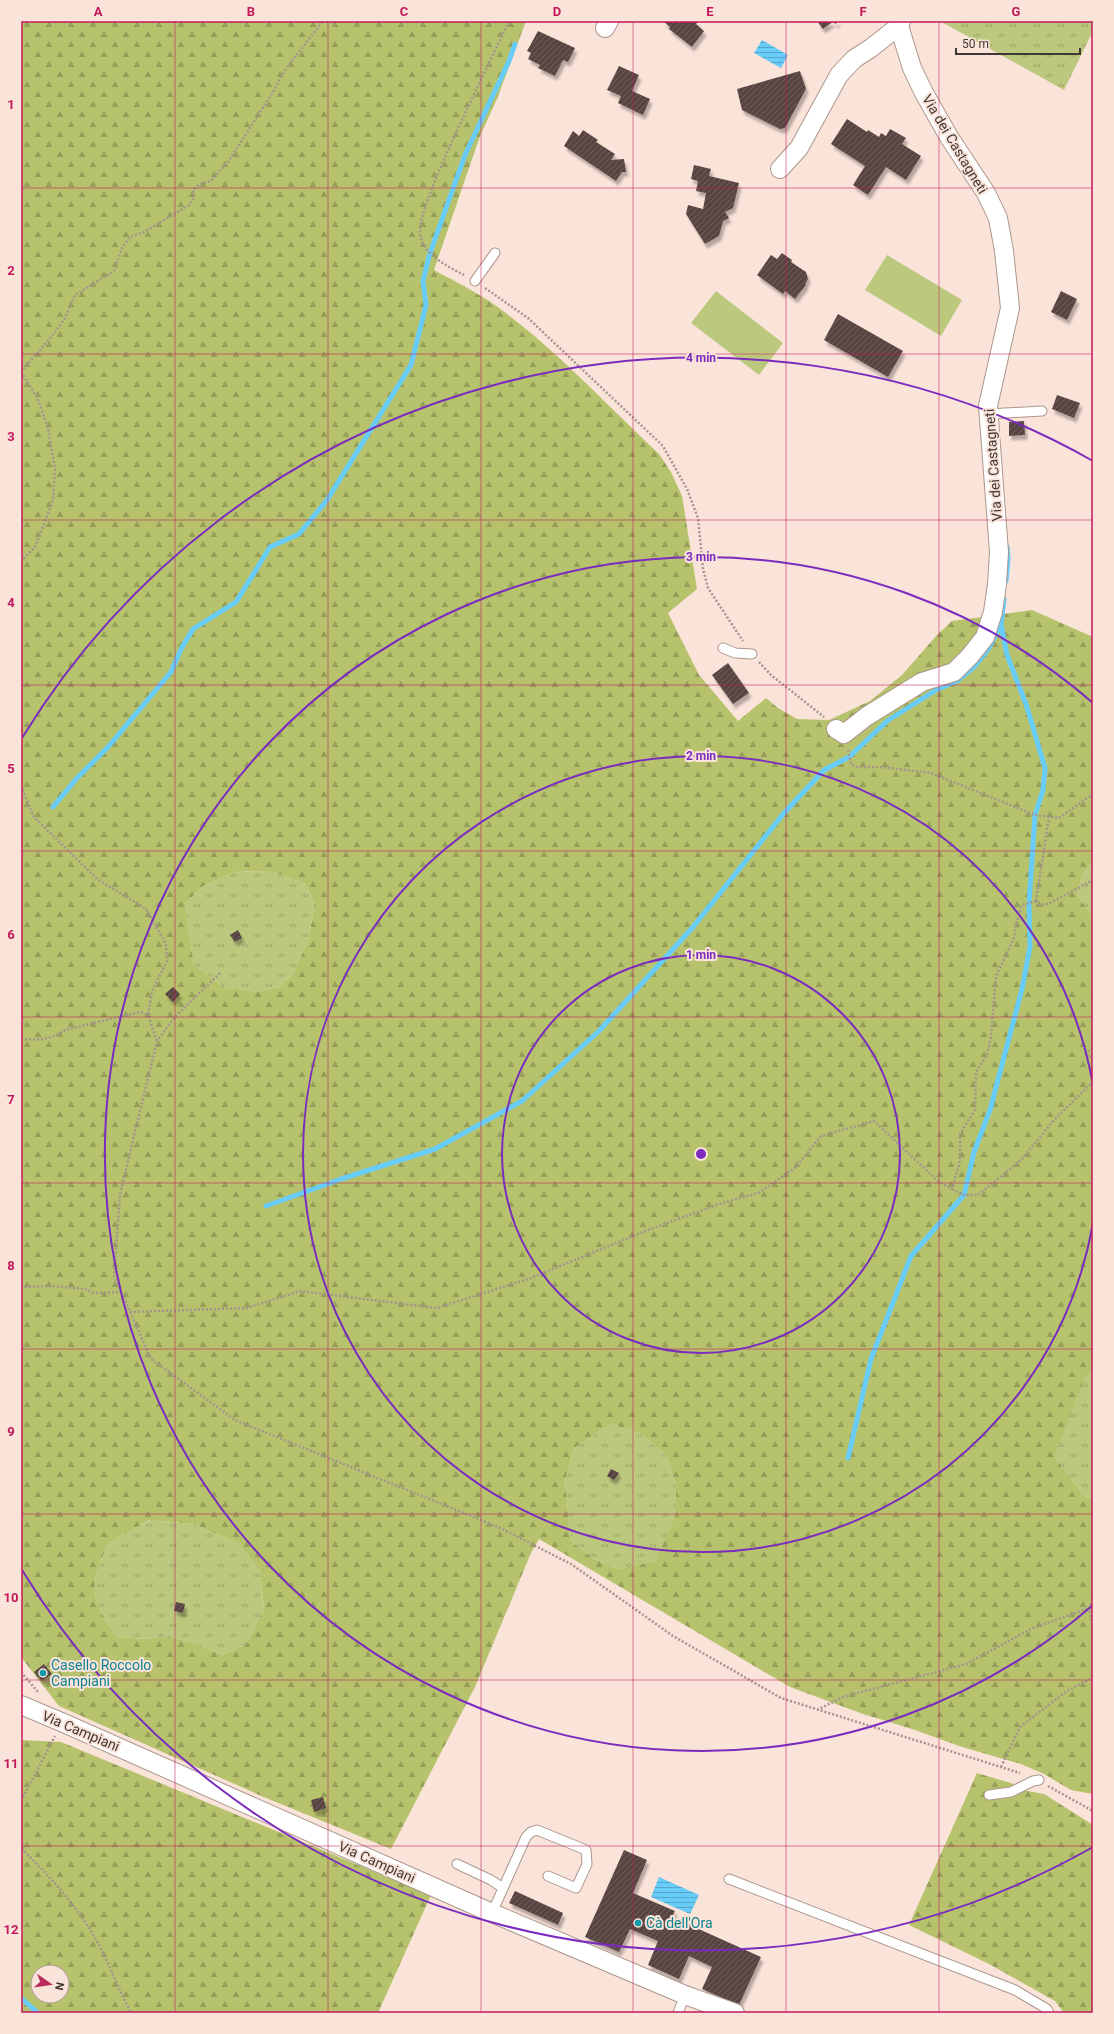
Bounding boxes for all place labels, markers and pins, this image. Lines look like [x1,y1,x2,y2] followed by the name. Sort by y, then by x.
[694,1147,708,1161] centre of rings
[51,1657,151,1689] place label: Casello Roccolo Campiani
[38,1668,48,1678] marker: Casello Roccolo Campiani
[646,1915,713,1931] place label: Cà dell'Ora
[633,1918,643,1928] marker: Cà dell'Ora

